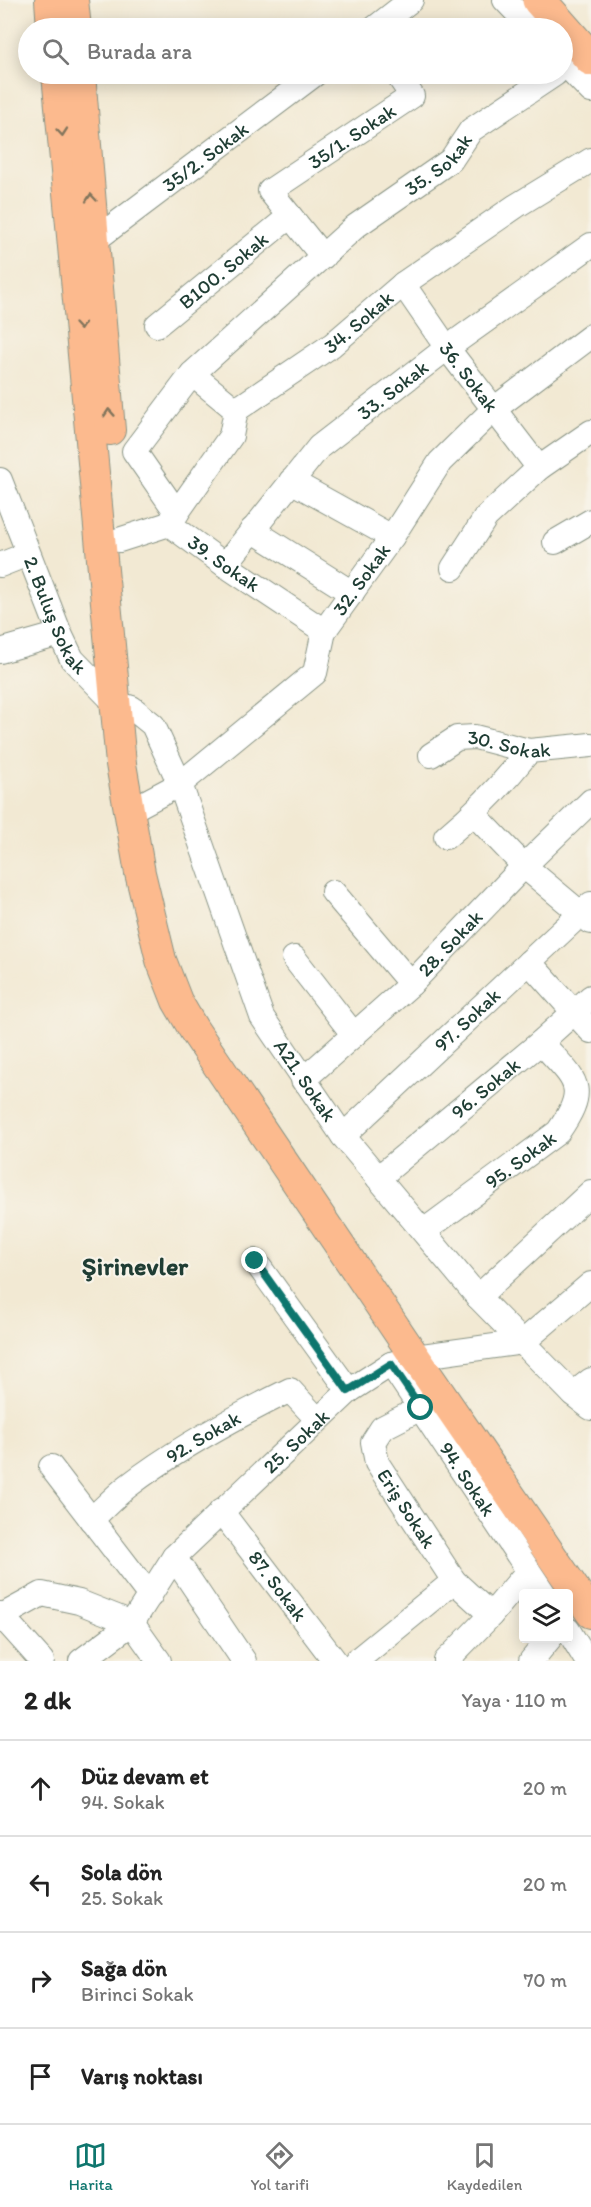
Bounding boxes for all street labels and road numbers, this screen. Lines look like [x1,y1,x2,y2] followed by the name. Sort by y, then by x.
[303,98,400,174] street label: 35/1. Sokak
[157,117,253,197] street label: 35/2. Sokak
[400,129,477,201] street label: 35. Sokak
[174,227,273,314] street label: B100. Sokak
[319,286,398,359] street label: 34. Sokak
[434,337,504,417] street label: 36. Sokak
[352,355,433,425] street label: 33. Sokak
[183,530,264,597] street label: 39. Sokak
[327,539,395,620] street label: 32. Sokak
[19,553,92,679] street label: 2. Buluş Sokak
[467,725,551,763] street label: 30. Sokak
[413,905,487,981] street label: 28. Sokak
[429,983,505,1057] street label: 97. Sokak
[269,1035,342,1126] street label: A21. Sokak
[446,1053,525,1124] street label: 96. Sokak
[480,1126,561,1194] street label: 95. Sokak
[258,1404,334,1478] street label: 25. Sokak
[161,1406,245,1468] street label: 92. Sokak
[434,1437,501,1520] street label: 94. Sokak
[372,1464,442,1553] street label: Eriş Sokak
[243,1546,312,1626] street label: 87. Sokak

